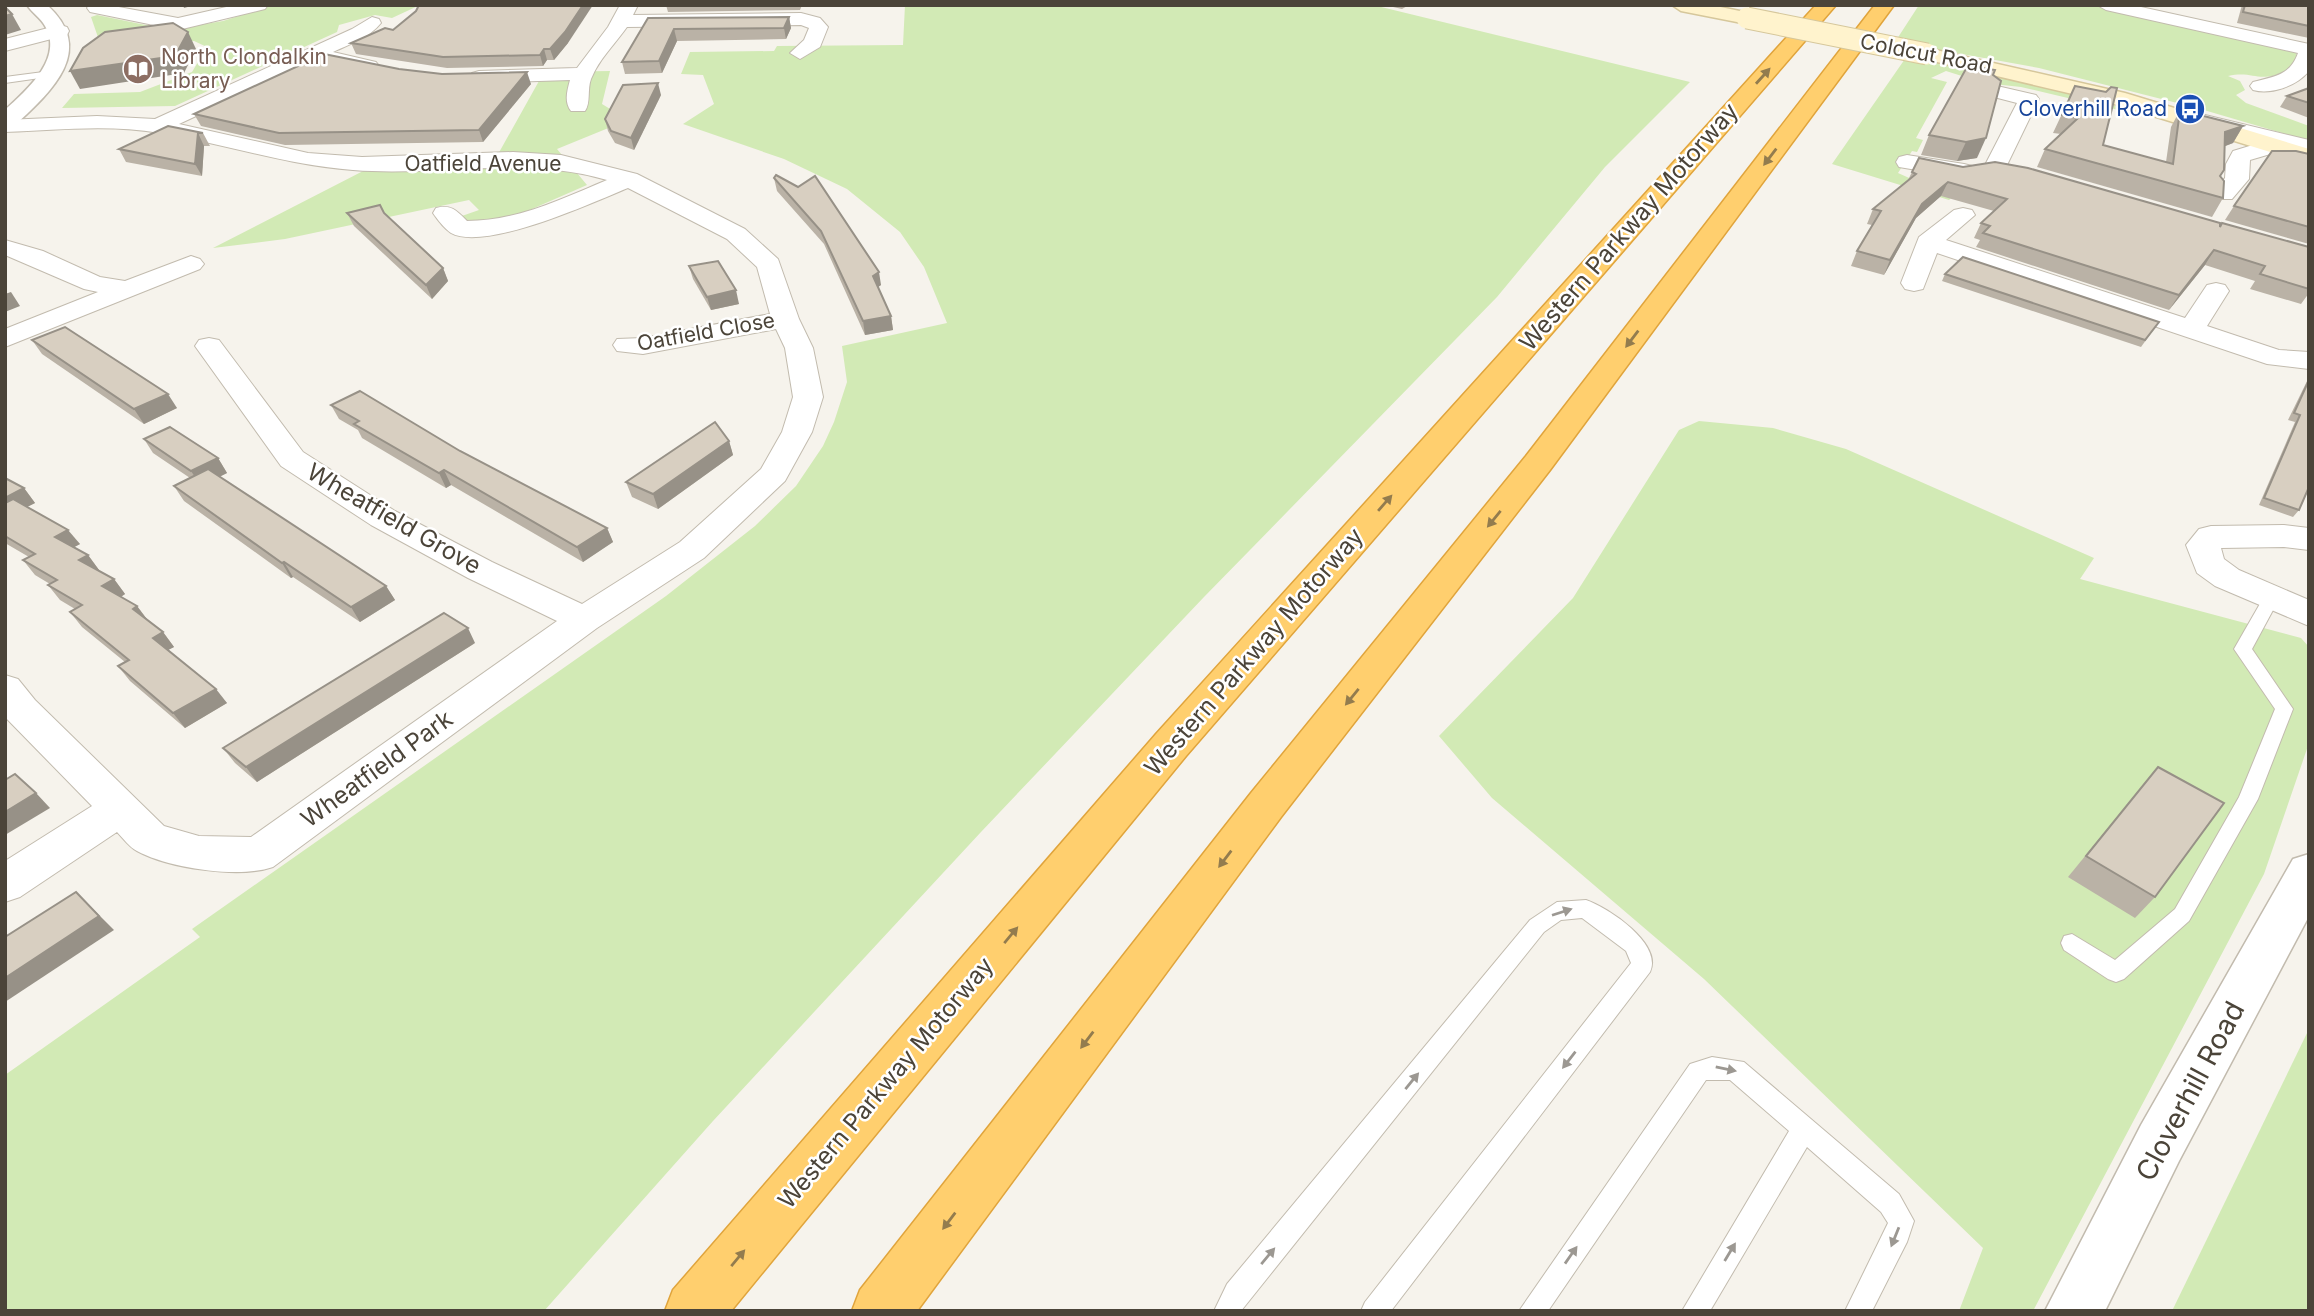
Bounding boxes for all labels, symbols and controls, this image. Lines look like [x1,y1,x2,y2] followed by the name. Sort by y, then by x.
[1858,28,1994,79] street label: Coldcut Road
[161,44,327,93] place label: North Clondalkin Library
[121,52,155,86] library icon: North Clondalkin Library
[1755,67,1771,85] one-way arrow
[2173,92,2207,126] bus stop icon: Cloverhill Road
[2018,96,2167,121] place label: Cloverhill Road
[1513,97,1744,357] street label: Western Parkway Motorway
[1762,148,1777,166] one-way arrow
[405,151,561,176] street label: Oatfield Avenue
[635,307,777,356] street label: Oatfield Close
[1625,329,1640,347] one-way arrow
[302,457,486,580] street label: Wheatfield Grove
[1376,495,1392,512] one-way arrow
[1486,509,1501,527] one-way arrow
[1138,522,1369,782] street label: Western Parkway Motorway
[1344,687,1359,705] one-way arrow
[295,704,458,833] street label: Wheatfield Park
[1218,850,1232,868] one-way arrow
[1552,907,1573,917] one-way arrow
[1003,926,1018,943] one-way arrow
[772,951,999,1214] street label: Western Parkway Motorway
[2128,995,2252,1187] street label: Cloverhill Road
[1081,1031,1095,1049] one-way arrow
[1561,1050,1576,1068] one-way arrow
[1715,1064,1737,1075] one-way arrow
[1405,1072,1420,1090] one-way arrow
[943,1212,957,1230] one-way arrow
[1889,1227,1900,1248] one-way arrow
[1724,1243,1737,1262] one-way arrow
[1564,1246,1578,1264] one-way arrow
[1260,1247,1275,1265] one-way arrow
[730,1250,745,1267] one-way arrow

